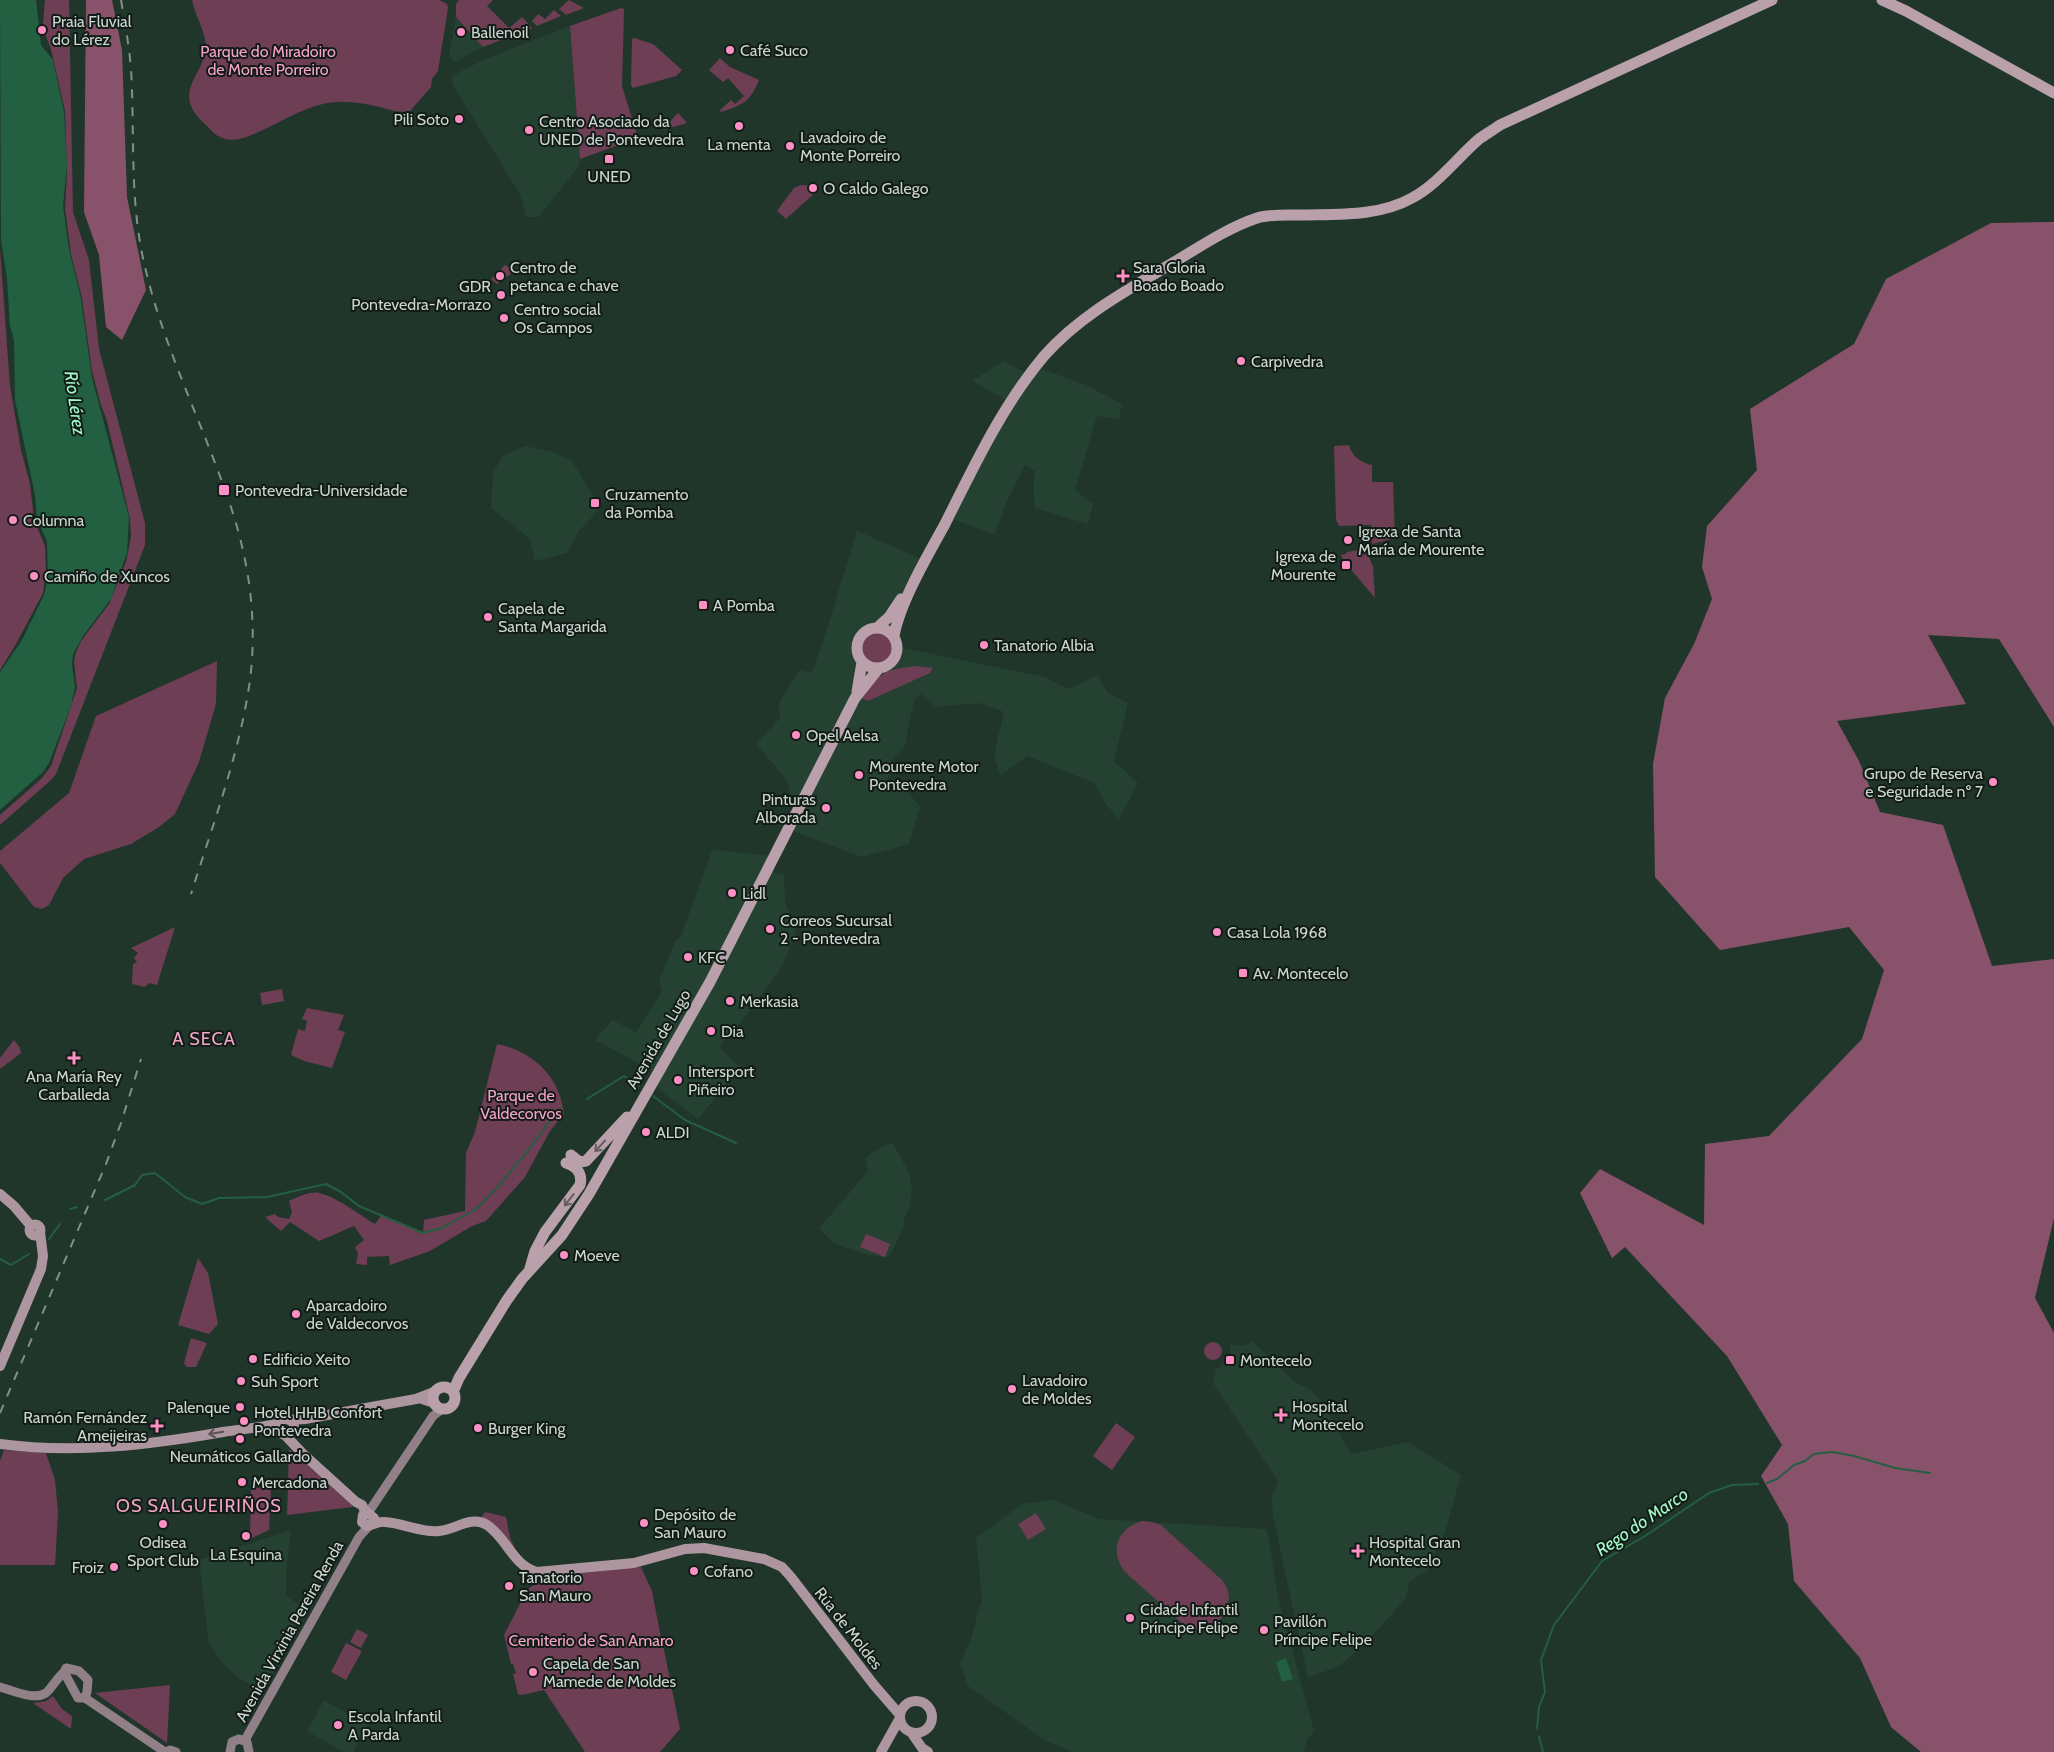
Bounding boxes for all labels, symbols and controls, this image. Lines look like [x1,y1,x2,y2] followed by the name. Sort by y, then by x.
[52,12,132,49] place label: Praia Fluvial do Lérez
[471,23,529,42] place label: Ballenoil
[36,24,48,36] marker: Praia Fluvial do Lérez
[455,26,467,38] marker: Ballenoil
[740,41,808,60] place label: Café Suco
[200,42,336,79] park label: Parque do Miradoiro de Monte Porreiro
[724,44,736,56] marker: Café Suco
[394,110,449,129] place label: Pili Soto
[539,112,684,149] place label: Centro Asociado da UNED de Pontevedra
[453,113,465,125] marker: Pili Soto
[733,120,745,132] marker: La menta
[523,124,535,136] marker: Centro Asociado da UNED de Pontevedra
[800,128,901,165] place label: Lavadoiro de Monte Porreiro
[707,135,771,154] place label: La menta
[784,140,796,152] marker: Lavadoiro de Monte Porreiro
[603,153,615,165] marker: UNED
[587,167,631,186] place label: UNED
[823,179,929,198] place label: O Caldo Galego
[807,182,819,194] marker: O Caldo Galego
[510,258,619,295] place label: Centro de petanca e chave
[1133,258,1224,295] place label: Sara Gloria Boado Boado
[494,270,506,282] marker: Centro de petanca e chave
[1117,270,1129,282] marker: Sara Gloria Boado Boado
[351,277,491,314] place label: GDR Pontevedra-Morrazo
[495,289,507,301] marker: GDR Pontevedra-Morrazo
[514,300,601,337] place label: Centro social Os Campos
[498,312,510,324] marker: Centro social Os Campos
[1251,352,1324,371] place label: Carpivedra
[1235,355,1247,367] marker: Carpivedra
[60,370,90,437] water label: Río Lérez
[235,481,408,500] place label: Pontevedra-Universidade
[217,483,231,497] marker: Pontevedra-Universidade
[605,485,689,522] place label: Cruzamento da Pomba
[589,497,601,509] marker: Cruzamento da Pomba
[23,511,85,530] place label: Columna
[7,514,19,526] marker: Columna
[1358,522,1484,559] place label: Igrexa de Santa María de Mourente
[1342,534,1354,546] marker: Igrexa de Santa María de Mourente
[1271,547,1336,584] place label: Igrexa de Mourente
[1340,559,1352,571] marker: Igrexa de Mourente
[44,567,170,586] place label: Camiño de Xuncos
[28,570,40,582] marker: Camiño de Xuncos
[713,596,775,615] place label: A Pomba
[498,599,607,636] place label: Capela de Santa Margarida
[697,599,709,611] marker: A Pomba
[482,611,494,623] marker: Capela de Santa Margarida
[994,636,1094,655] place label: Tanatorio Albia
[978,639,990,651] marker: Tanatorio Albia
[806,726,879,745] place label: Opel Aelsa
[790,729,802,741] marker: Opel Aelsa
[869,757,980,794] place label: Mourente Motor Pontevedra
[1864,764,1983,801] place label: Grupo de Reserva e Seguridade nº 7
[853,769,865,781] marker: Mourente Motor Pontevedra
[1987,776,1999,788] marker: Grupo de Reserva e Seguridade nº 7
[756,790,816,827] place label: Pinturas Alborada
[820,802,832,814] marker: Pinturas Alborada
[742,884,766,903] place label: Lidl
[726,887,738,899] marker: Lidl
[780,911,892,948] place label: Correos Sucursal 2 - Pontevedra
[764,923,776,935] marker: Correos Sucursal 2 - Pontevedra
[1227,923,1327,942] place label: Casa Lola 1968
[1211,926,1223,938] marker: Casa Lola 1968
[698,948,725,967] place label: KFC
[682,951,694,963] marker: KFC
[1253,964,1349,983] place label: Av. Montecelo
[1237,967,1249,979] marker: Av. Montecelo
[622,986,695,1092] street label: Avenida de Lugo
[740,992,799,1011] place label: Merkasia
[724,995,736,1007] marker: Merkasia
[721,1022,744,1041] place label: Dia
[705,1025,717,1037] marker: Dia
[172,1028,236,1050] district label: A SECA
[68,1052,80,1064] marker: Ana María Rey Carballeda
[688,1062,755,1099] place label: Intersport Piñeiro
[26,1067,122,1104] place label: Ana María Rey Carballeda
[672,1074,684,1086] marker: Intersport Piñeiro
[480,1086,562,1123] park label: Parque de Valdecorvos
[656,1123,690,1142] place label: ALDI
[640,1126,652,1138] marker: ALDI
[595,1140,606,1153] one-way arrow
[564,1193,575,1206] one-way arrow
[574,1246,620,1265] place label: Moeve
[558,1249,570,1261] marker: Moeve
[306,1296,409,1333] place label: Aparcadoiro de Valdecorvos
[290,1308,302,1320] marker: Aparcadoiro de Valdecorvos
[263,1350,350,1369] place label: Edificio Xeito
[1240,1351,1312,1370] place label: Montecelo
[247,1353,259,1365] marker: Edificio Xeito
[1224,1354,1236,1366] marker: Montecelo
[1022,1371,1092,1408] place label: Lavadoiro de Moldes
[251,1372,319,1391] place label: Suh Sport
[235,1375,247,1387] marker: Suh Sport
[1006,1383,1018,1395] marker: Lavadoiro de Moldes
[1292,1397,1364,1434] place label: Hospital Montecelo
[167,1398,230,1417] place label: Palenque
[234,1401,246,1413] marker: Palenque
[254,1403,383,1440] place label: Hotel HHB Confort Pontevedra
[23,1408,147,1445] place label: Ramón Fernández Ameijeiras
[1274,1408,1288,1422] marker: Hospital Montecelo
[238,1415,250,1427] marker: Hotel HHB Confort Pontevedra
[488,1419,566,1438] place label: Burger King
[151,1420,163,1432] marker: Ramón Fernández Ameijeiras
[472,1422,484,1434] marker: Burger King
[208,1429,224,1439] one-way arrow
[234,1433,246,1445] marker: Neumáticos Gallardo
[170,1447,310,1466] place label: Neumáticos Gallardo
[252,1473,327,1492] place label: Mercadona
[236,1476,248,1488] marker: Mercadona
[1592,1483,1692,1561] water label: Rego do Marco
[116,1495,282,1517] district label: OS SALGUEIRIÑOS
[654,1505,736,1542] place label: Depósito de San Mauro
[638,1517,650,1529] marker: Depósito de San Mauro
[157,1518,169,1530] marker: Odisea Sport Club
[240,1530,252,1542] marker: La Esquina
[127,1533,199,1570] place label: Odisea Sport Club
[1369,1533,1461,1570] place label: Hospital Gran Montecelo
[232,1537,347,1725] street label: Avenida Virxinia Pereira Renda
[1351,1544,1365,1558] marker: Hospital Gran Montecelo
[210,1545,282,1564] place label: La Esquina
[72,1558,104,1577] place label: Froiz
[108,1561,120,1573] marker: Froiz
[704,1562,753,1581] place label: Cofano
[688,1565,700,1577] marker: Cofano
[519,1568,591,1605] place label: Tanatorio San Mauro
[503,1580,515,1592] marker: Tanatorio San Mauro
[811,1584,887,1673] street label: Rúa de Moldes
[1140,1600,1238,1637] place label: Cidade Infantil Príncipe Felipe
[1124,1612,1136,1624] marker: Cidade Infantil Príncipe Felipe
[1274,1612,1372,1649] place label: Pavillón Príncipe Felipe
[1258,1624,1270,1636] marker: Pavillón Príncipe Felipe
[508,1631,674,1650] park label: Cemiterio de San Amaro
[543,1654,677,1691] place label: Capela de San Mamede de Moldes
[527,1666,539,1678] marker: Capela de San Mamede de Moldes
[348,1707,442,1744] place label: Escola Infantil A Parda
[332,1719,344,1731] marker: Escola Infantil A Parda

